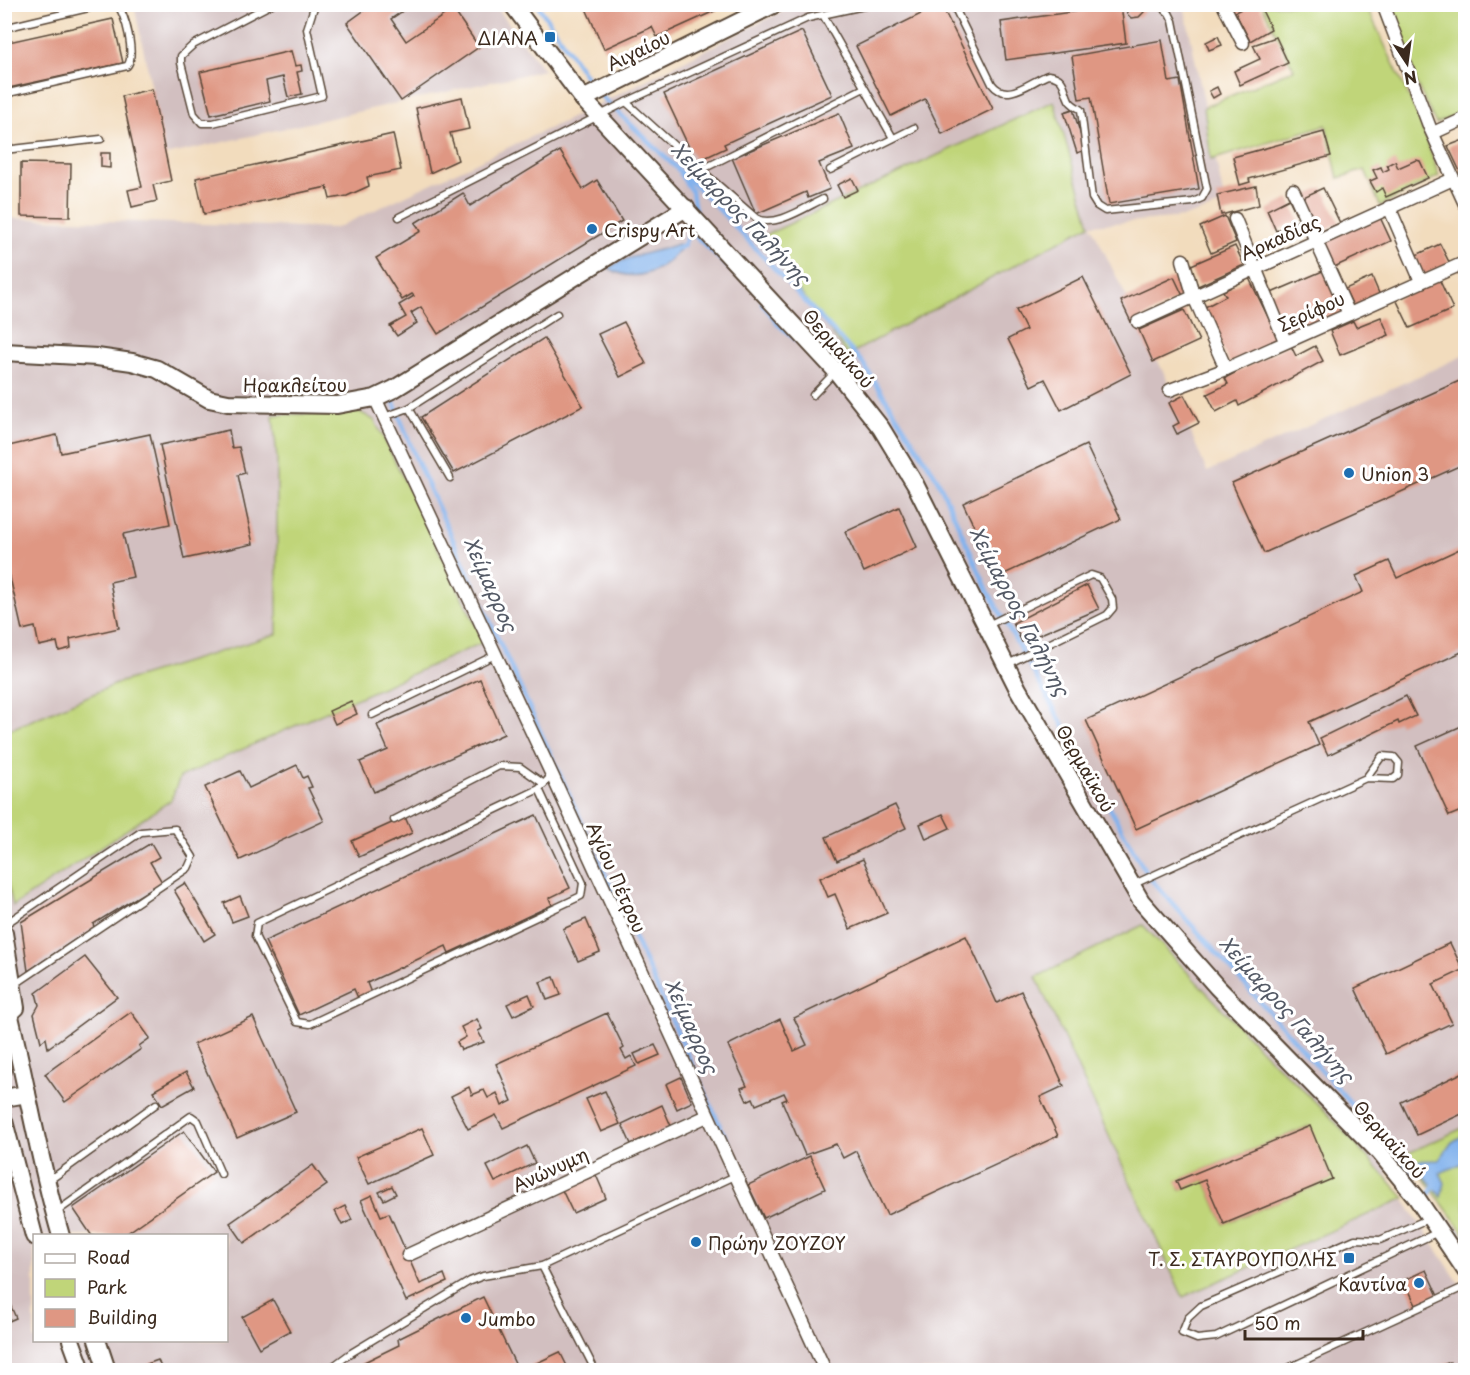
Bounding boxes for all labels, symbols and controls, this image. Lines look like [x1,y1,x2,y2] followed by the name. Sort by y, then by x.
[602,23,674,77] street label: Αιγαίου
[478,24,538,51] place label: ΔΙΑΝΑ
[543,30,557,44] marker: ΔΙΑΝΑ
[1377,33,1437,93] north arrow
[1402,65,1419,92] text: N
[665,135,818,292] water label: Χείμαρρος Γαλήνης
[1236,207,1324,267] street label: Αρκαδίας
[604,216,696,243] place label: Crispy Art
[585,222,599,236] marker: Crispy Art
[1273,284,1349,338] street label: Σερίφου
[797,302,881,394] street label: Θερμαϊκού
[243,371,347,398] street label: Ηρακλείτου
[1361,460,1429,487] place label: Union 3
[1342,466,1356,480] marker: Union 3
[963,521,1078,703] water label: Χείμαρρος Γαλήνης
[457,532,526,638] water label: Χείμαρρος
[1050,719,1122,817] street label: Θερμαϊκού
[580,817,654,937] street label: Αγίου Πέτρου
[1213,929,1362,1090] water label: Χείμαρρος Γαλήνης
[658,974,727,1080] water label: Χείμαρρος
[1347,1094,1433,1184] street label: Θερμαϊκού
[508,1140,592,1198] street label: Ανώνυμη
[708,1229,846,1256] place label: Πρώην ΖΟΥΖΟΥ
[33,1234,228,1342] legend
[689,1235,703,1249] marker: Πρώην ΖΟΥΖΟΥ
[87,1243,131,1270] text: Road
[1148,1245,1337,1272] place label: Τ. Σ. ΣΤΑΥΡΟΥΠΟΛΗΣ
[1342,1251,1356,1265] marker: Τ. Σ. ΣΤΑΥΡΟΥΠΟΛΗΣ
[1338,1270,1407,1297] place label: Καντίνα
[87,1273,127,1300] text: Park
[1412,1276,1426,1290] marker: Καντίνα
[87,1303,157,1330] text: Building
[1245,1303,1364,1341] scale bar
[478,1305,536,1332] place label: Jumbo
[1254,1309,1301,1336] text: 50 m
[459,1311,473,1325] marker: Jumbo

